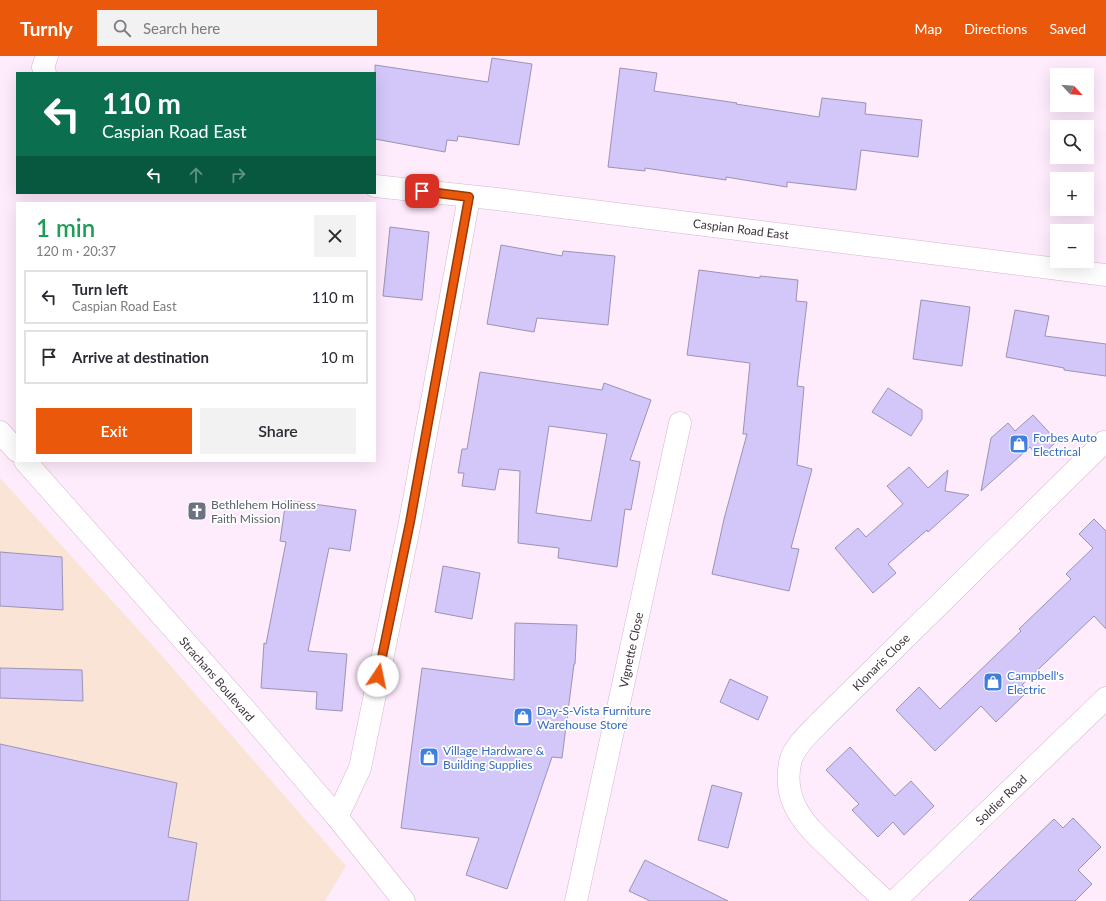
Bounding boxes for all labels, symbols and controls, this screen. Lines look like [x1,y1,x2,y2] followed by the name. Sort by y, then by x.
[97,10,377,46] search box
[20,17,73,40] text: Turnly
[111,17,133,39] icon: search
[143,19,220,37] text: Search here
[915,20,942,37] text: Map
[964,20,1027,37] text: Directions
[1049,20,1086,37] text: Saved
[1050,68,1094,112] north arrow
[1050,68,1094,268] map controls
[102,86,181,120] text: 110 m
[36,88,88,140] icon: left
[102,120,247,142] text: Caspian Road East
[1050,120,1094,164] button: search
[143,164,165,186] icon: left
[185,164,207,186] icon: ahead
[227,164,249,186] icon: right
[1050,172,1094,216] button: +
[405,174,439,208] pin
[411,180,433,202] icon: arrive
[36,213,95,242] text: 1 min
[314,215,356,257] button: close
[692,216,791,242] street label: Caspian Road East
[1050,224,1094,268] button: −
[36,243,116,259] text: 120 m · 20:37
[72,280,128,298] text: Turn left
[38,286,60,308] icon: left
[312,288,354,306] text: 110 m
[72,298,177,314] text: Caspian Road East
[38,346,60,368] icon: arrive
[72,348,209,366] text: Arrive at destination
[320,348,354,366] text: 10 m
[36,408,192,454] button: Exit
[200,408,356,454] button: Share
[1033,430,1097,459] place label: Forbes Auto Electrical
[1008,433,1030,455] shop icon: Forbes Auto Electrical
[211,497,316,526] place label: Bethlehem Holiness Faith Mission
[186,500,208,522] church icon: Bethlehem Holiness Faith Mission
[616,611,646,689] street label: Vignette Close
[849,630,913,694] street label: Klonaris Close
[176,634,258,724] street label: Strachans Boulevard
[357,655,399,697] position arrow
[1007,668,1064,697] place label: Campbell's Electric
[982,671,1004,693] shop icon: Campbell's Electric
[537,703,651,732] place label: Day-S-Vista Furniture Warehouse Store
[512,706,534,728] shop icon: Day-S-Vista Furniture Warehouse Store
[443,743,545,772] place label: Village Hardware & Building Supplies
[418,746,440,768] shop icon: Village Hardware & Building Supplies
[972,772,1030,828] street label: Soldier Road

